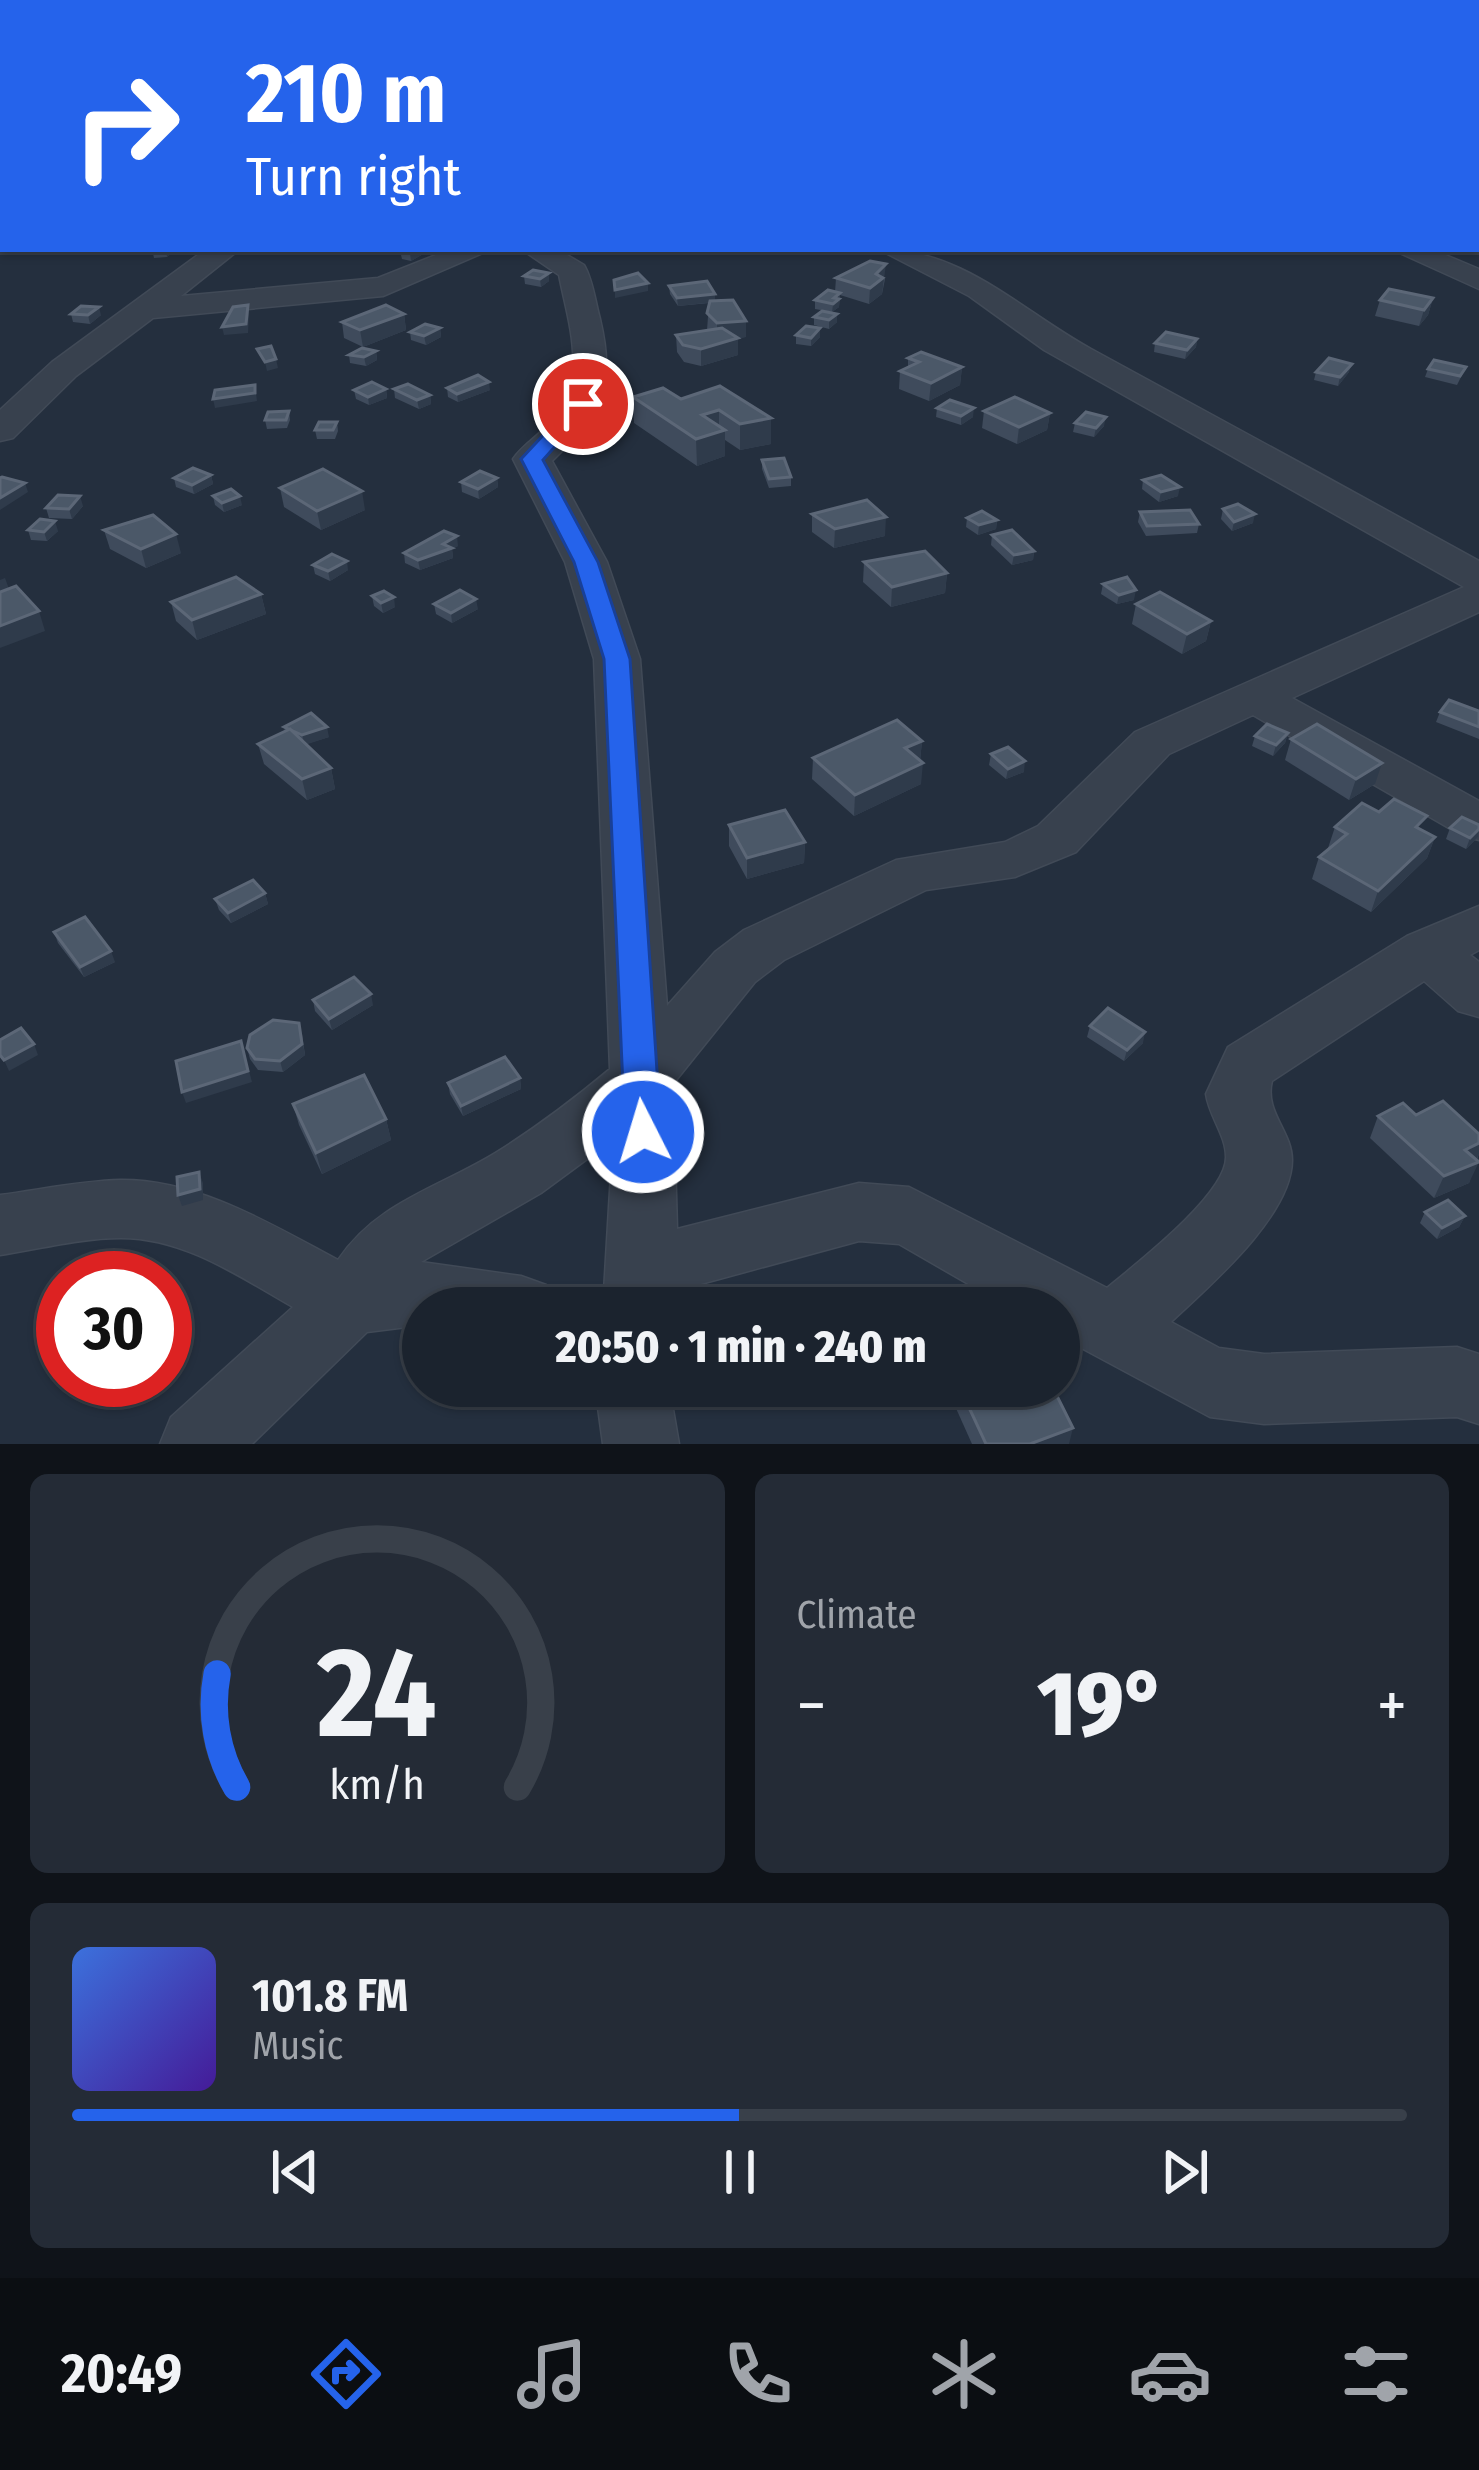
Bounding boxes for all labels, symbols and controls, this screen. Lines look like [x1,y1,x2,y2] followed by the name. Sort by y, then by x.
[246,43,446,144] text: 210 m
[48,48,204,204] icon: right
[246,145,461,209] text: Turn right
[532,353,634,455] pin
[550,371,616,437] icon: arrive
[580,1069,706,1195] position arrow
[36,1251,192,1407] speed limit sign: 30
[555,1320,927,1374] text: 20:50 · 1 min · 240 m
[797,1592,917,1638] text: Climate
[317,1619,437,1769] text: 24
[1037,1651,1166,1759] text: 19°
[797,1666,826,1745] text: −
[1377,1666,1407,1745] text: +
[329,1758,425,1809] text: km/h
[252,1969,408,2023] text: 101.8 FM
[252,2023,343,2069] text: Music
[262,2139,328,2205] icon: previous
[707,2139,773,2205] icon: pause
[1152,2139,1218,2205] icon: next
[304,2332,388,2416] icon: directions
[510,2332,594,2416] icon: music
[716,2332,800,2416] icon: phone
[922,2332,1006,2416] icon: climate
[1128,2332,1212,2416] icon: car
[1334,2332,1418,2416] icon: filters
[61,2342,182,2406] text: 20:49

